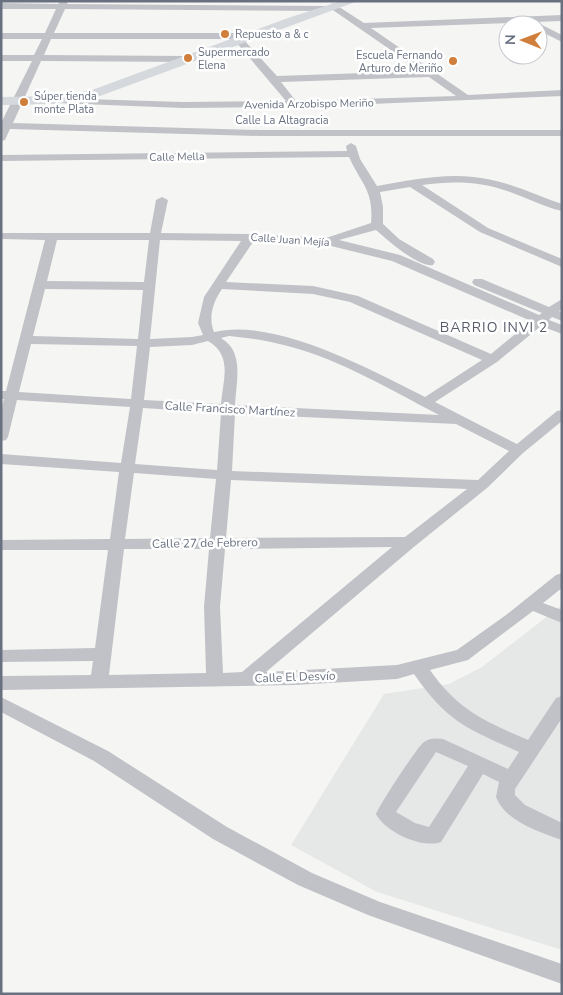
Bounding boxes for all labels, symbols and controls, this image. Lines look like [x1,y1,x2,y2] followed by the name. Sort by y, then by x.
[498,15,548,65] north arrow
[235,27,309,42] place label: Repuesto a & c
[219,28,231,40] marker: Repuesto a & c
[501,34,520,45] text: N
[198,45,270,73] place label: Supermercado Elena
[356,48,443,76] place label: Escuela Fernando Arturo de Meriño
[182,52,194,64] marker: Supermercado Elena
[447,55,459,67] marker: Escuela Fernando Arturo de Meriño
[34,89,97,117] place label: Súper tienda monte Plata
[244,95,374,113] street label: Avenida Arzobispo Meriño
[18,96,30,108] marker: Súper tienda monte Plata
[235,113,329,128] street label: Calle La Altagracia
[149,149,205,165] street label: Calle Mella
[250,230,330,250] street label: Calle Juan Mejía
[440,318,548,337] district label: BARRIO INVI 2
[164,398,296,420] street label: Calle Francisco Martínez
[152,534,258,552] street label: Calle 27 de Febrero
[254,668,336,686] street label: Calle El Desvío

